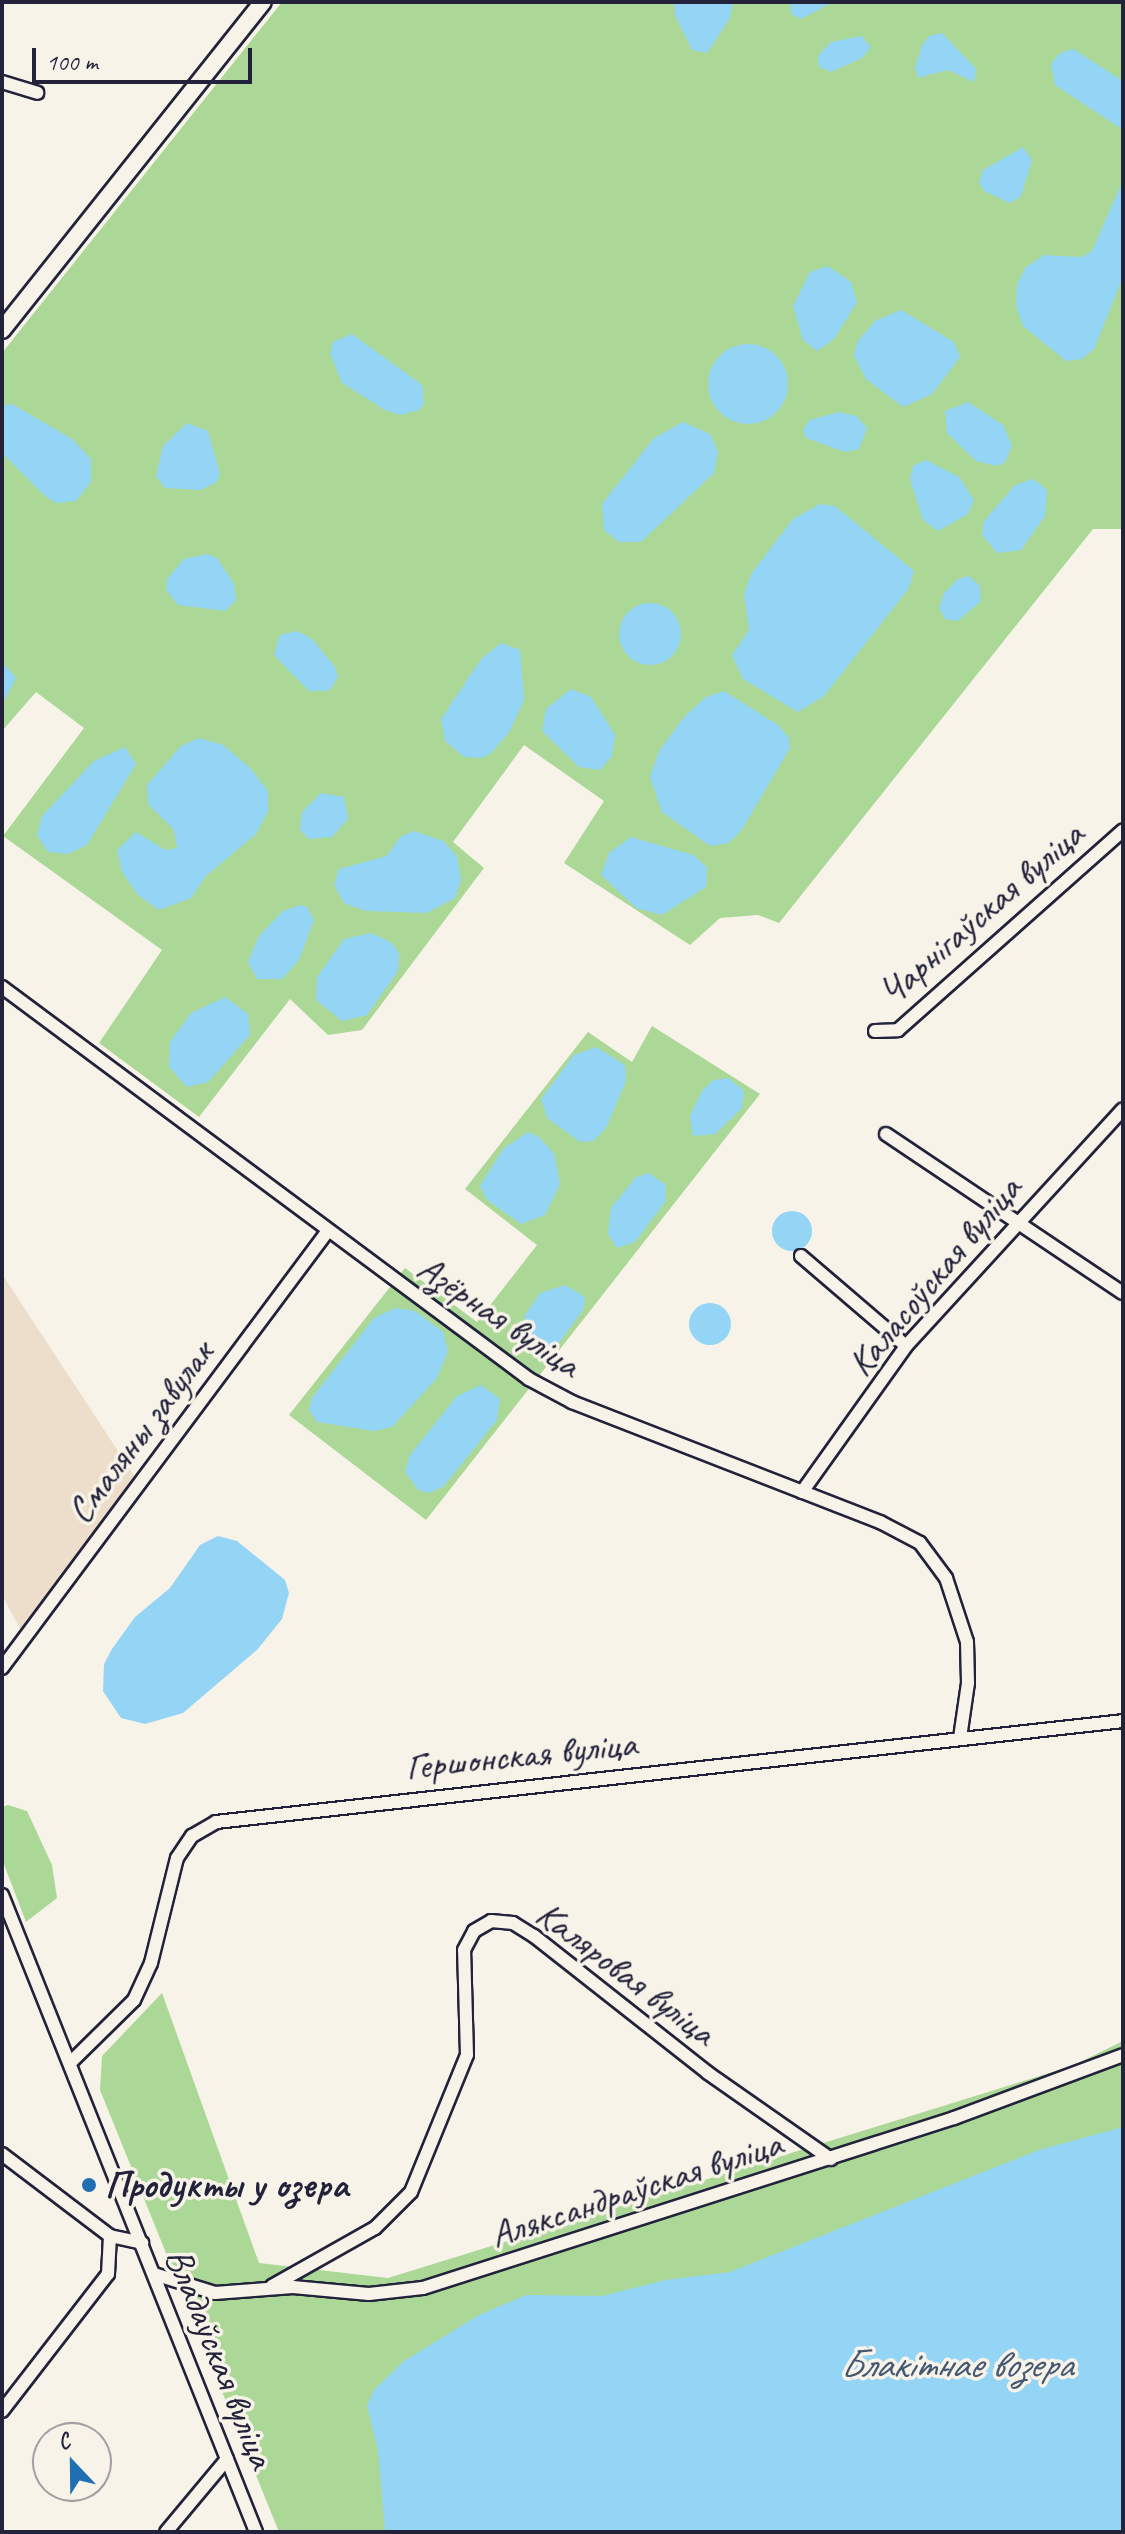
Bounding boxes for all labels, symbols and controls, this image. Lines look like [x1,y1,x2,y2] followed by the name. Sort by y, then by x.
[36,32,256,82] scale bar
[46,47,98,77] text: 100 m
[870,812,1092,1014] street label: Чарнігаўская вуліца
[838,1168,1030,1384] street label: Каласоўская вуліца
[410,1246,588,1386] street label: Азёрная вуліца
[57,1332,223,1532] street label: Смаляны завулак
[405,1720,637,1790] street label: Гершонская вуліца
[528,1891,724,2055] street label: Каляровая вуліца
[486,2121,786,2257] street label: Аляксандраўская вуліца
[105,2162,345,2208] place label: Продукты у озера
[80,2176,98,2194] marker: Продукты у озера
[156,2243,284,2473] street label: Владаўская вуліца
[840,2340,1072,2388] water label: Блакітнае возера
[32,2422,112,2502] north arrow
[54,2427,74,2457] text: С

